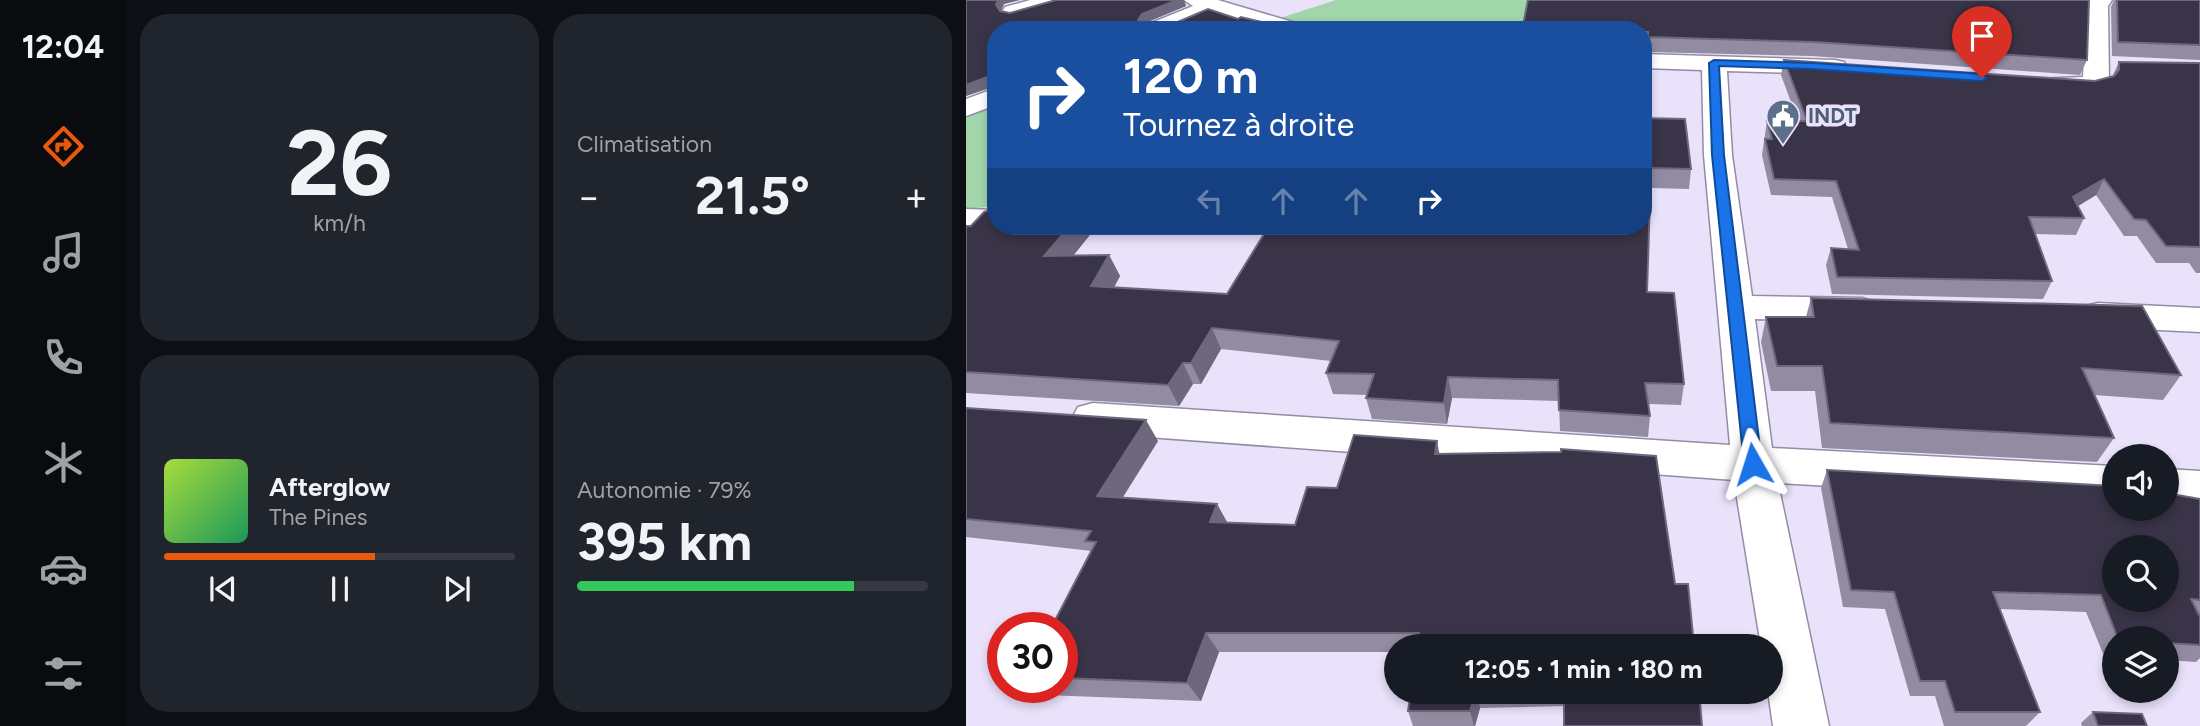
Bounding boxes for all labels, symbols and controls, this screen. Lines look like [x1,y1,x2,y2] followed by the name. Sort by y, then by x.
[1952,6,2012,78] pin
[1963,17,2001,55] icon: arrive
[22,28,104,66] text: 12:04
[1123,46,1258,105] text: 120 m
[1008,49,1099,140] icon: right
[1764,97,1802,146] public building icon: INDT
[1808,103,1857,128] place label: INDT
[1123,106,1354,144] text: Tournez à droite
[287,109,392,218] text: 26
[39,122,88,171] icon: directions
[577,130,712,158] text: Climatisation
[695,165,810,227] text: 21.5°
[577,174,601,220] text: −
[904,174,928,220] text: +
[1191,182,1229,220] icon: left
[1264,182,1302,220] icon: ahead
[1337,182,1375,220] icon: ahead
[1410,182,1448,220] icon: right
[313,209,366,237] text: km/h
[39,228,88,277] icon: music
[39,333,88,382] icon: phone
[1716,427,1790,501] position arrow
[39,438,88,487] icon: climate
[2102,444,2179,703] map controls
[2102,444,2179,521] button: sound
[269,471,391,503] text: Afterglow
[577,476,752,504] text: Autonomie · 79%
[269,503,368,531] text: The Pines
[577,511,752,573] text: 395 km
[2102,535,2179,612] button: search
[39,544,88,593] icon: car
[204,570,242,608] icon: previous
[321,570,359,608] icon: pause
[438,570,476,608] icon: next
[987,612,1078,703] speed limit sign: 30
[2102,626,2179,703] button: layers
[39,649,88,698] icon: filters
[1464,653,1703,685] text: 12:05 · 1 min · 180 m

